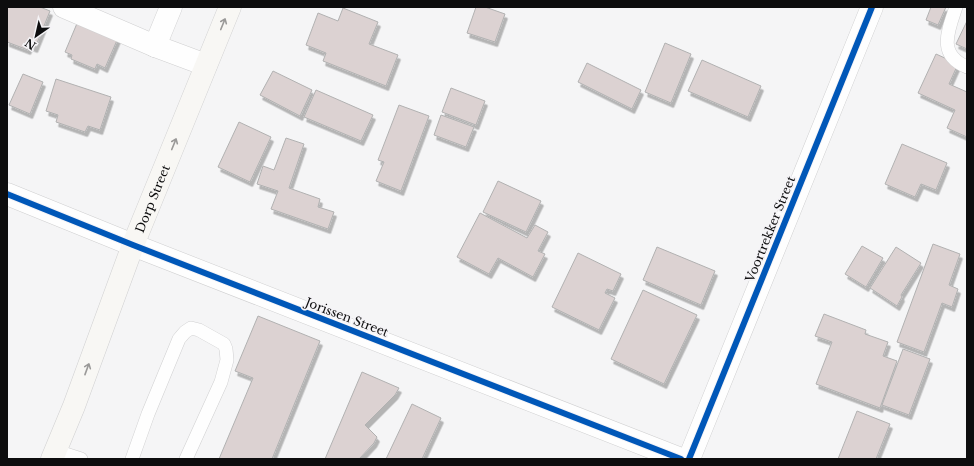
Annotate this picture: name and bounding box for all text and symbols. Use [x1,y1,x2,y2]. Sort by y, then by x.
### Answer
north arrow [16,16,56,56]
one-way arrow [220,18,227,30]
text: N [22,35,39,53]
one-way arrow [171,139,179,151]
street label: Dorp Street [131,162,173,235]
street label: Voortrekker Street [742,173,798,285]
street label: Jorissen Street [302,294,391,340]
one-way arrow [84,364,92,376]

